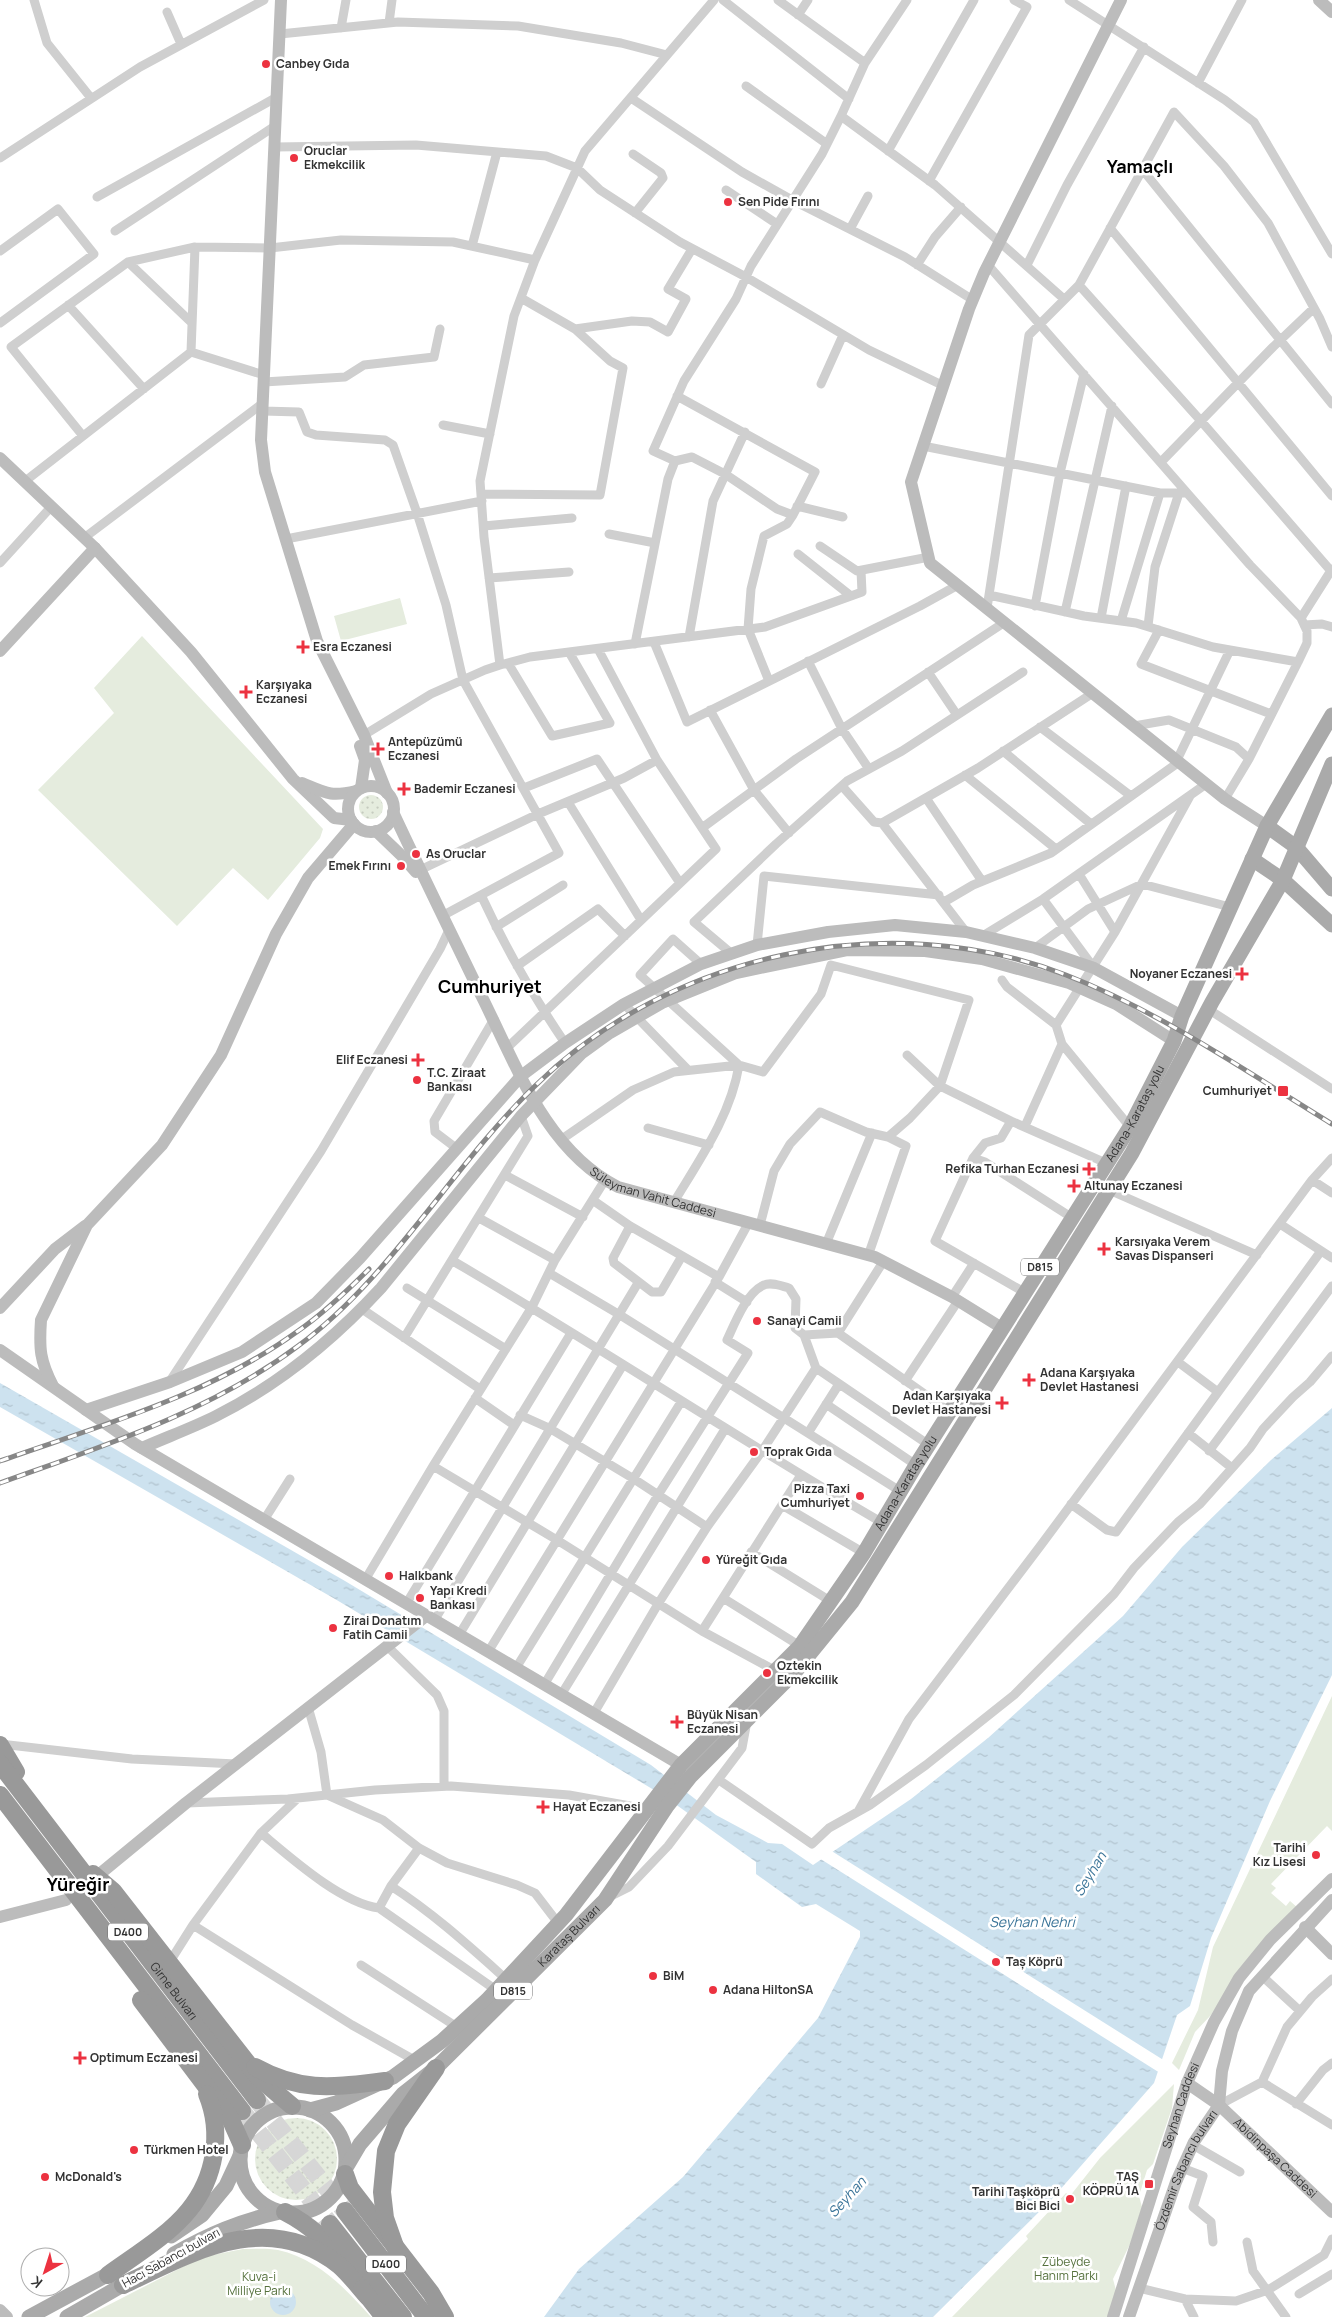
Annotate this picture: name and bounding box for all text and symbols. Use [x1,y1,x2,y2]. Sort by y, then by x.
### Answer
place label: Canbey Gıda [276,55,349,72]
marker: Canbey Gıda [260,58,272,70]
place label: Oruclar Ekmekcilik [304,142,366,173]
marker: Oruclar Ekmekcilik [288,152,300,164]
district label: Yamaçlı [1107,154,1173,178]
place label: Sen Pide Fırını [738,193,820,210]
marker: Sen Pide Fırını [722,196,734,208]
place label: Esra Eczanesi [313,638,392,655]
marker: Esra Eczanesi [297,641,309,653]
place label: Karşıyaka Eczanesi [256,676,312,707]
marker: Karşıyaka Eczanesi [240,686,252,698]
place label: Antepüzümü Eczanesi [388,733,463,764]
marker: Antepüzümü Eczanesi [372,743,384,755]
place label: Bademir Eczanesi [414,780,516,797]
marker: Bademir Eczanesi [398,783,410,795]
place label: As Oruclar [426,845,486,862]
marker: As Oruclar [410,848,422,860]
place label: Emek Fırını [329,857,391,874]
marker: Emek Fırını [395,860,407,872]
place label: Noyaner Eczanesi [1130,965,1232,982]
marker: Noyaner Eczanesi [1236,968,1248,980]
district label: Cumhuriyet [438,974,542,998]
place label: Elif Eczanesi [336,1051,408,1068]
marker: Elif Eczanesi [412,1054,424,1066]
street label: Adana-Karataş yolu [1101,1062,1168,1165]
place label: T.C. Ziraat Bankası [427,1064,486,1095]
marker: T.C. Ziraat Bankası [411,1074,423,1086]
place label: Cumhuriyet [1203,1082,1272,1099]
marker: Cumhuriyet [1276,1084,1290,1098]
place label: Refika Turhan Eczanesi [945,1160,1079,1177]
street label: Süleyman Vahit Caddesi [586,1163,718,1221]
marker: Refika Turhan Eczanesi [1083,1163,1095,1175]
place label: Altunay Eczanesi [1084,1177,1183,1194]
marker: Altunay Eczanesi [1068,1180,1080,1192]
place label: Karsıyaka Verem Savas Dispanseri [1115,1233,1214,1264]
marker: Karsıyaka Verem Savas Dispanseri [1097,1242,1111,1256]
road number: D815 [1021,1258,1059,1276]
place label: Sanayi Camii [767,1312,842,1329]
marker: Sanayi Camii [751,1315,763,1327]
place label: Adana Karşıyaka Devlet Hastanesi [1040,1364,1139,1395]
marker: Adana Karşıyaka Devlet Hastanesi [1022,1373,1036,1387]
place label: Adan Karşıyaka Devlet Hastanesi [892,1387,991,1418]
marker: Adan Karşıyaka Devlet Hastanesi [995,1396,1009,1410]
street label: Adana-Karataş yolu [870,1432,941,1533]
place label: Toprak Gıda [764,1443,832,1460]
marker: Toprak Gıda [748,1446,760,1458]
place label: Pizza Taxi Cumhuriyet [781,1480,850,1511]
marker: Pizza Taxi Cumhuriyet [854,1490,866,1502]
place label: Yüreğit Gıda [716,1551,787,1568]
marker: Yüreğit Gıda [700,1554,712,1566]
place label: Halkbank [399,1567,453,1584]
marker: Halkbank [383,1570,395,1582]
place label: Yapı Kredi Bankası [430,1582,487,1613]
marker: Yapı Kredi Bankası [414,1592,426,1604]
place label: Zirai Donatım Fatih Camii [343,1612,421,1643]
marker: Zirai Donatım Fatih Camii [327,1622,339,1634]
place label: Oztekin Ekmekcilik [777,1657,839,1688]
marker: Oztekin Ekmekcilik [761,1667,773,1679]
place label: Büyük Nisan Eczanesi [687,1706,758,1737]
marker: Büyük Nisan Eczanesi [671,1716,683,1728]
place label: Hayat Eczanesi [553,1798,641,1815]
marker: Hayat Eczanesi [537,1801,549,1813]
place label: Tarihi Kız Lisesi [1253,1839,1306,1870]
water label: Seyhan [1069,1847,1111,1899]
marker: Tarihi Kız Lisesi [1310,1849,1322,1861]
district label: Yüreğir [47,1872,109,1896]
street label: Karataş Bulvarı [534,1901,604,1970]
water label: Seyhan Nehri [989,1912,1077,1931]
road number: D400 [108,1924,148,1940]
place label: Taș Köprü [1006,1953,1063,1970]
marker: Taș Köprü [990,1956,1002,1968]
street label: Girne Bulvarı [146,1958,202,2023]
place label: BiM [663,1967,684,1984]
marker: BiM [647,1970,659,1982]
place label: Adana HiltonSA [723,1981,813,1998]
road number: D815 [494,1982,532,2000]
marker: Adana HiltonSA [707,1984,719,1996]
place label: Optimum Eczanesi [90,2049,198,2066]
marker: Optimum Eczanesi [74,2052,86,2064]
street label: Seyhan Caddesi [1158,2060,1203,2150]
street label: Özdemir Sabancı bulvarı [1151,2106,1221,2233]
street label: Abidinpaşa Caddesi [1230,2114,1321,2201]
place label: Türkmen Hotel [144,2141,229,2158]
marker: Türkmen Hotel [128,2144,140,2156]
place label: McDonald's [55,2168,122,2185]
place label: TAŞ KÖPRÜ 1A [1083,2168,1139,2199]
marker: McDonald's [39,2171,51,2183]
water label: Seyhan [823,2172,870,2221]
marker: TAŞ KÖPRÜ 1A [1143,2178,1155,2190]
place label: Tarihi Taşköprü Bici Bici [972,2183,1060,2214]
marker: Tarihi Taşköprü Bici Bici [1064,2193,1076,2205]
street label: Hacı Sabancı bulvarı [119,2224,223,2292]
north arrow [20,2247,70,2297]
park label: Zübeyde Hanım Parkı [1034,2253,1098,2284]
road number: D400 [366,2256,406,2272]
park label: Kuva-i Milliye Parkı [227,2268,291,2299]
text: K [26,2272,46,2293]

